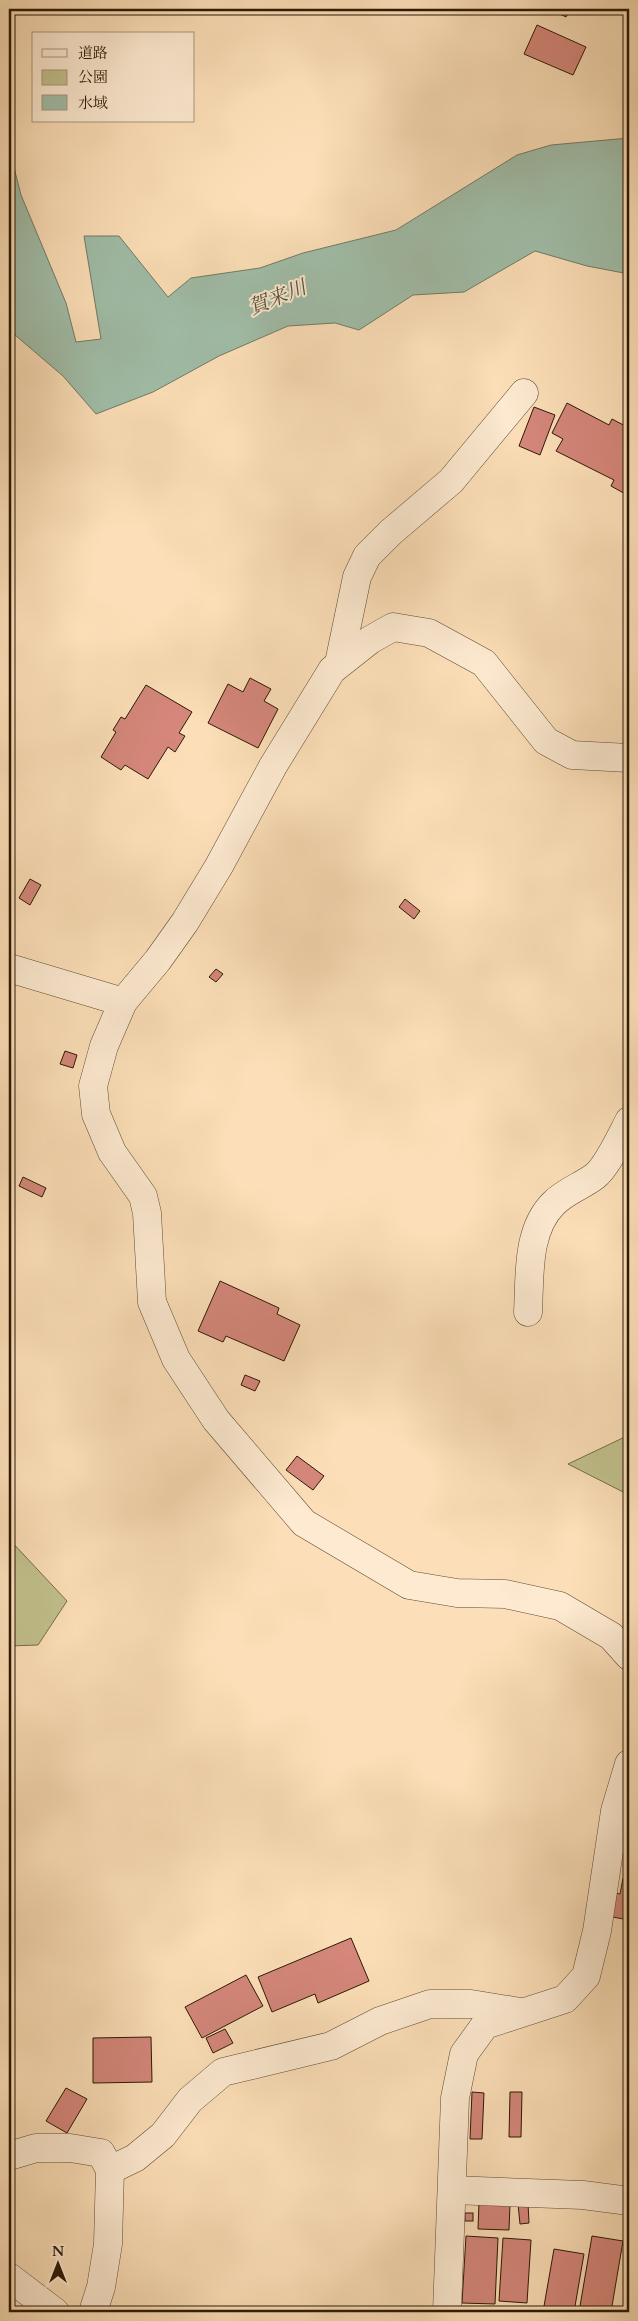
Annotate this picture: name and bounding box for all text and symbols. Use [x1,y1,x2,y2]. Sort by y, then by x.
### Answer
legend [32,32,195,122]
text: 道路 [78,43,108,63]
text: 公園 [78,67,108,87]
text: 水域 [78,93,108,113]
water label: 賀来川 [244,273,312,321]
north arrow [32,2238,82,2288]
text: N [52,2242,64,2261]

